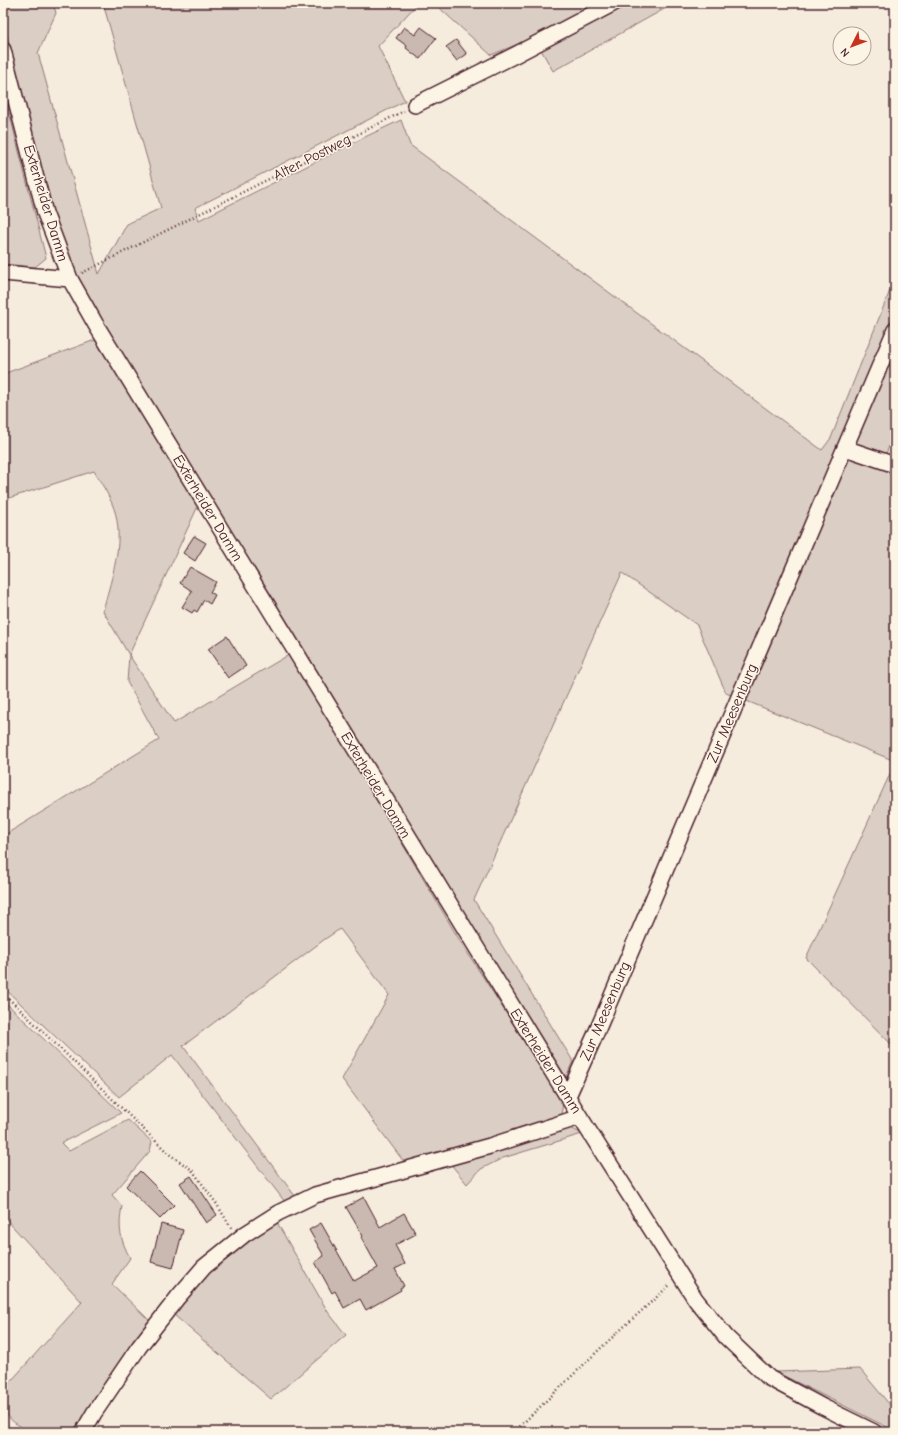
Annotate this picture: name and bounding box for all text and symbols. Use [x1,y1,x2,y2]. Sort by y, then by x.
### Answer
north arrow [832,26,872,66]
text: N [838,45,852,59]
street label: Alter Postweg [270,130,354,184]
street label: Exterheider Damm [20,143,72,263]
street label: Exterheider Damm [169,452,247,564]
street label: Zur Meesenburg [703,661,761,765]
street label: Exterheider Damm [337,729,415,841]
street label: Zur Meesenburg [576,959,634,1063]
street label: Exterheider Damm [506,1005,586,1117]

